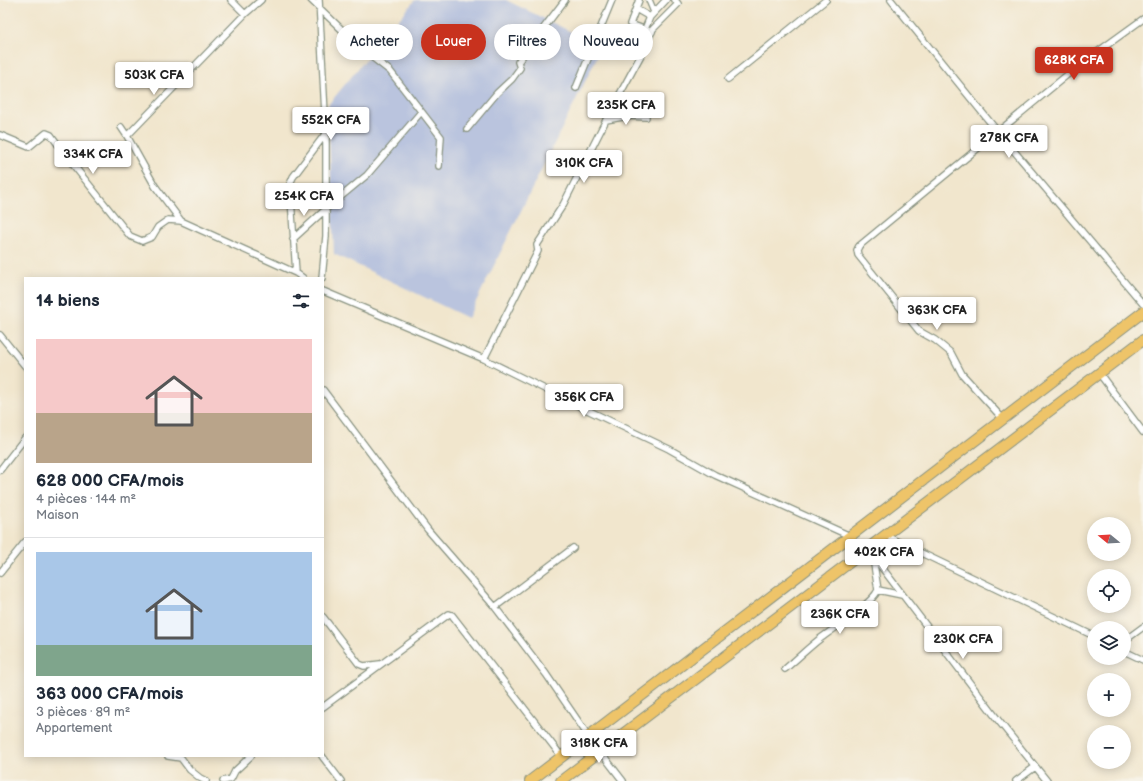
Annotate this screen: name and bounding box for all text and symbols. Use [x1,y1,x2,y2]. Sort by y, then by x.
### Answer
chip: Acheter [336,24,413,60]
chip: Louer [421,24,486,60]
chip: Filtres [494,24,561,60]
chip: Nouveau [569,24,653,60]
pin: 628K CFA [1033,47,1115,81]
text: 628K CFA [1044,52,1104,68]
pin: 503K CFA [113,62,195,96]
text: 503K CFA [124,67,184,83]
pin: 235K CFA [585,92,667,126]
text: 235K CFA [596,97,656,113]
pin: 552K CFA [290,107,372,141]
text: 552K CFA [301,112,361,128]
pin: 278K CFA [968,125,1050,159]
text: 278K CFA [980,130,1038,146]
pin: 334K CFA [52,141,134,175]
text: 334K CFA [63,146,123,162]
pin: 310K CFA [543,150,625,184]
text: 310K CFA [555,155,613,171]
pin: 254K CFA [263,183,345,217]
text: 254K CFA [274,188,334,204]
icon: filters [290,290,312,312]
text: 14 biens [36,291,100,311]
pin: 363K CFA [896,297,978,331]
text: 363K CFA [907,302,967,318]
icon: home [138,365,210,437]
pin: 356K CFA [543,384,625,418]
text: 356K CFA [554,389,614,405]
text: 628 000 CFA/mois [36,471,184,491]
text: 4 pièces · 144 m² [36,491,136,507]
text: Maison [36,507,79,523]
north arrow [1087,517,1131,561]
map controls [1087,517,1131,769]
pin: 402K CFA [843,539,925,573]
text: 402K CFA [854,544,914,560]
button: locate [1087,569,1131,613]
icon: home [138,578,210,650]
pin: 236K CFA [799,601,881,635]
text: 236K CFA [810,606,870,622]
button: layers [1087,621,1131,665]
pin: 230K CFA [922,626,1004,660]
text: 230K CFA [933,631,993,647]
button: + [1087,673,1131,717]
text: 363 000 CFA/mois [36,684,183,704]
text: 3 pièces · 89 m² [36,704,130,720]
text: Appartement [36,720,112,736]
button: − [1087,725,1131,769]
pin: 318K CFA [558,730,640,764]
text: 318K CFA [570,735,628,751]

